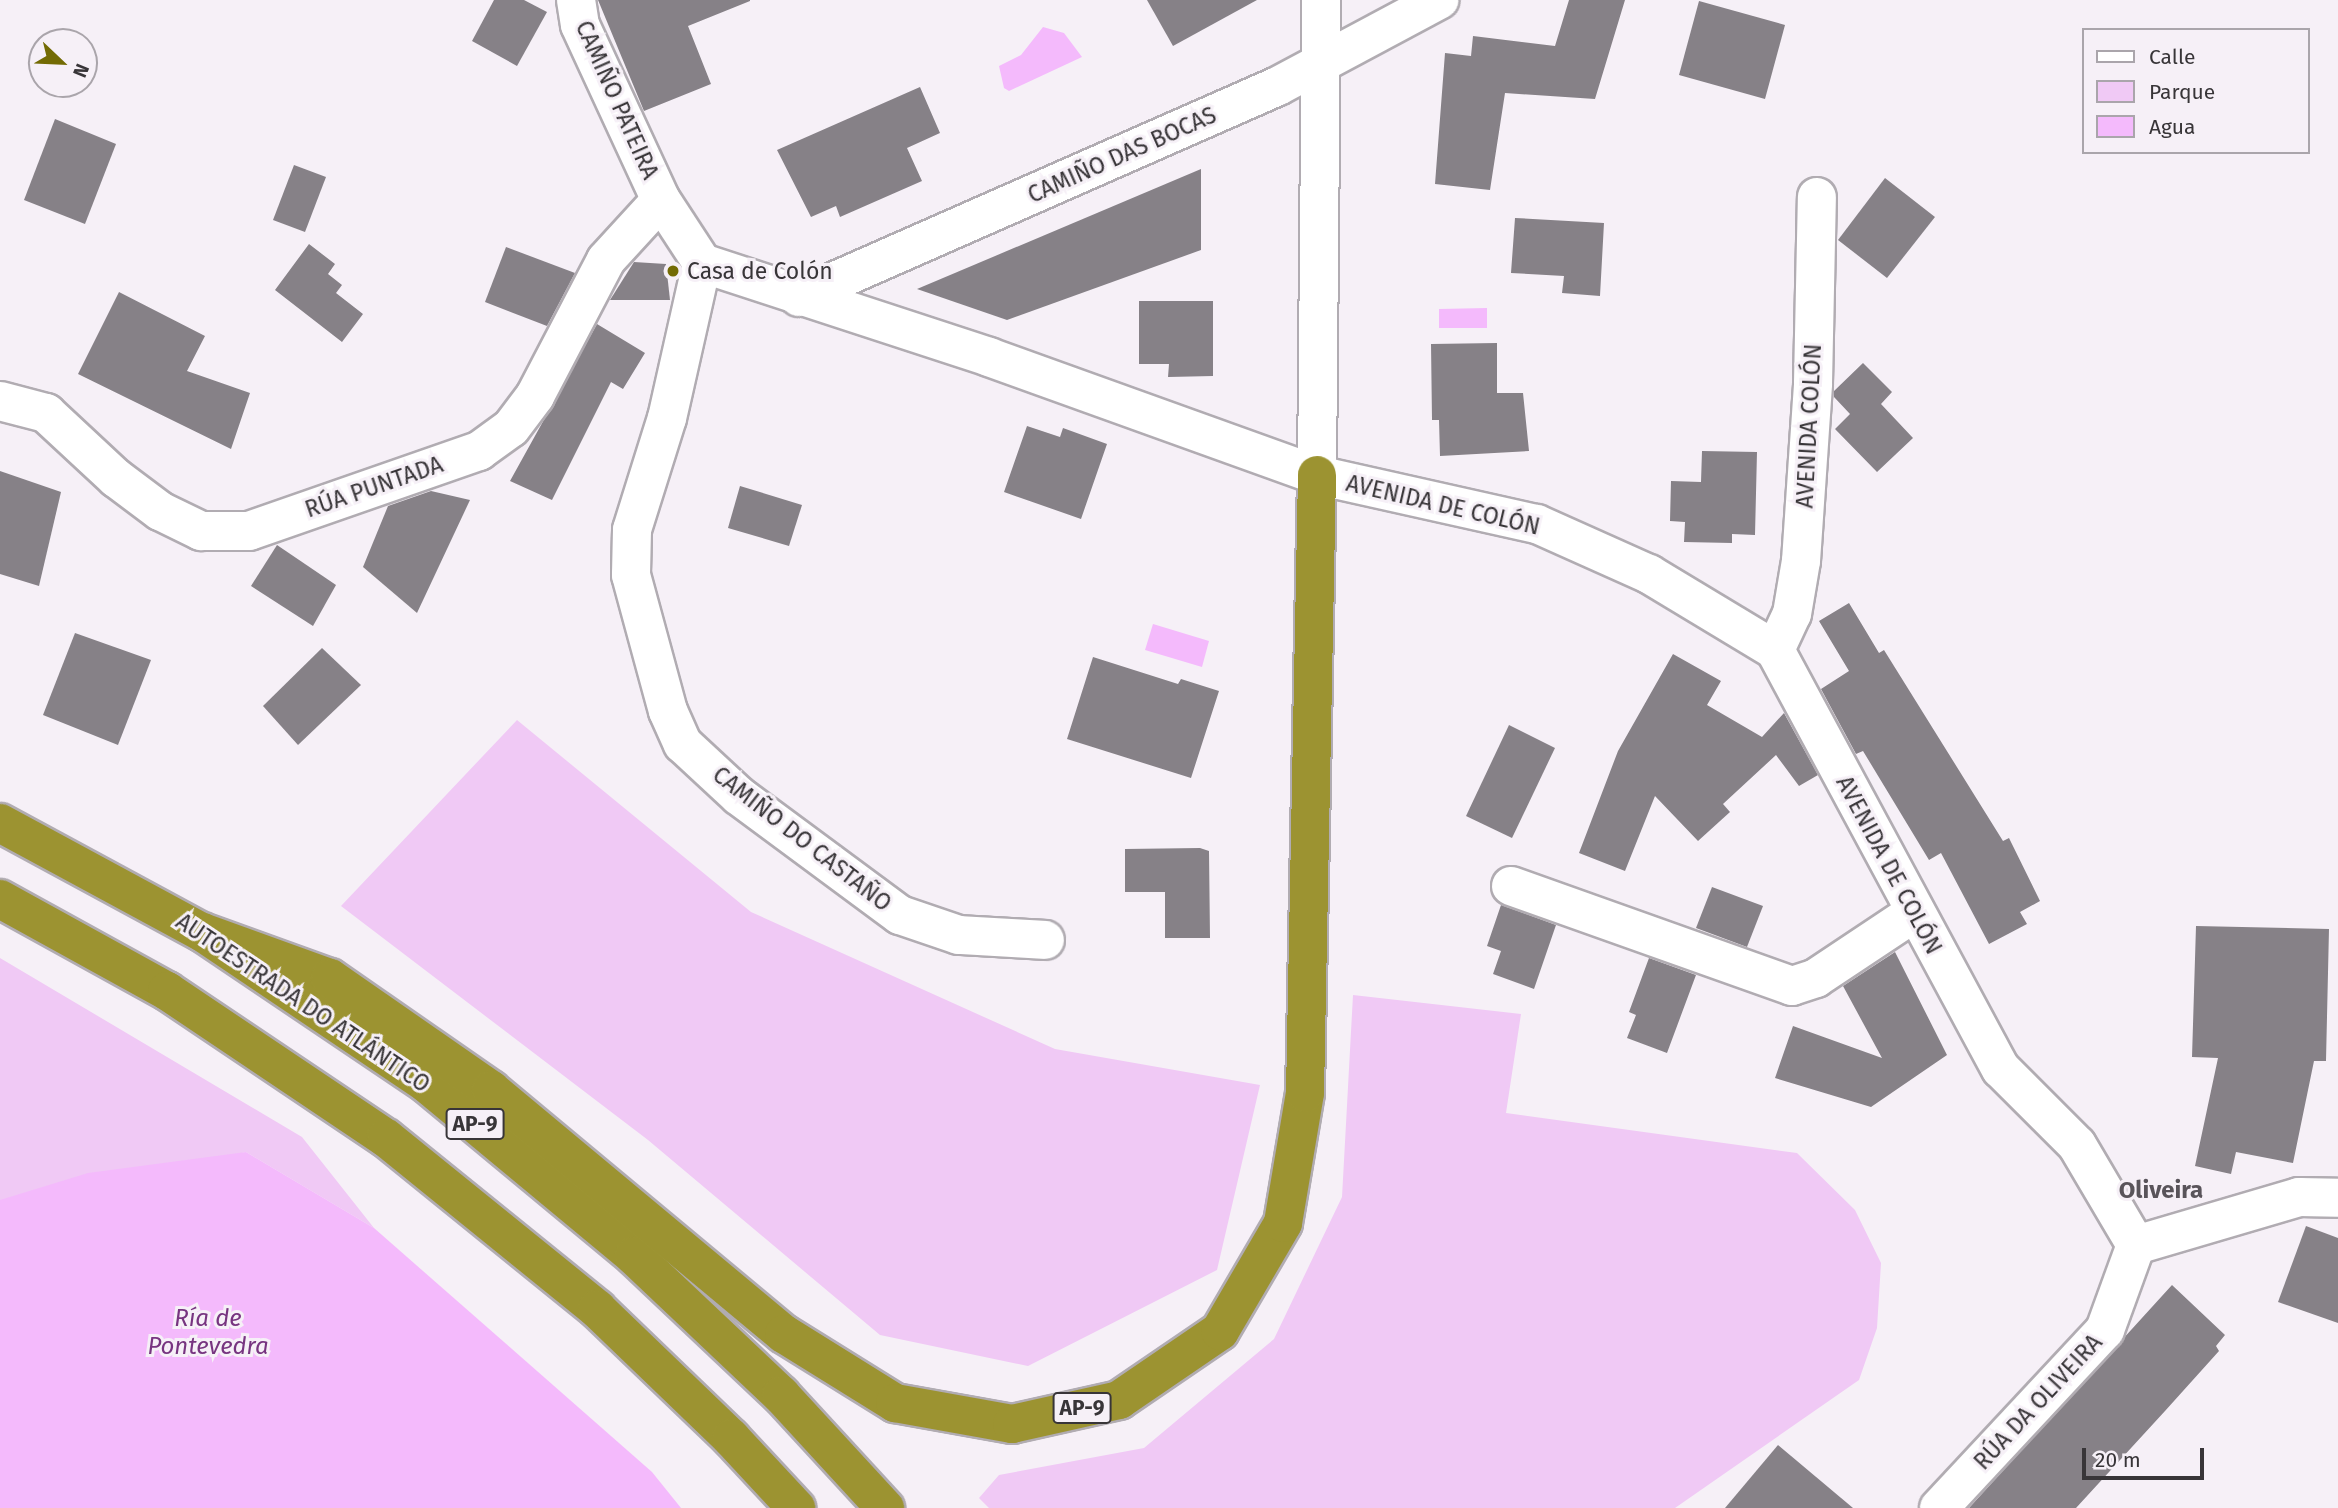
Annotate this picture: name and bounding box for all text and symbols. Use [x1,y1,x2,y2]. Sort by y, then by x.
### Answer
street label: CAMIÑO PATEIRA [570,16,664,184]
north arrow [28,28,98,98]
legend [2082,28,2310,154]
text: Calle [2149,44,2195,70]
text: N [68,60,94,81]
text: Parque [2149,79,2215,105]
street label: CAMIÑO DAS BOCAS [1024,101,1220,209]
text: Agua [2149,114,2195,140]
place label: Casa de Colón [687,257,833,285]
marker: Casa de Colón [665,263,681,279]
street label: AVENIDA COLÓN [1791,343,1827,509]
street label: RÚA PUNTADA [301,451,447,523]
street label: AVENIDA DE COLÓN [1343,469,1543,541]
street label: CAMIÑO DO CASTAÑO [707,761,897,917]
street label: AVENIDA DE COLÓN [1830,771,1948,959]
street label: AUTOESTRADA DO ATLÁNTICO [171,908,435,1098]
road number: AP-9 [445,1106,505,1142]
district label: Oliveira [2119,1177,2203,1205]
water label: Ría de Pontevedra [147,1305,269,1361]
street label: RÚA DA OLIVEIRA [1968,1329,2108,1475]
road number: AP-9 [1052,1390,1112,1426]
scale bar [2086,1434,2208,1478]
text: 20 m [2095,1447,2141,1473]

